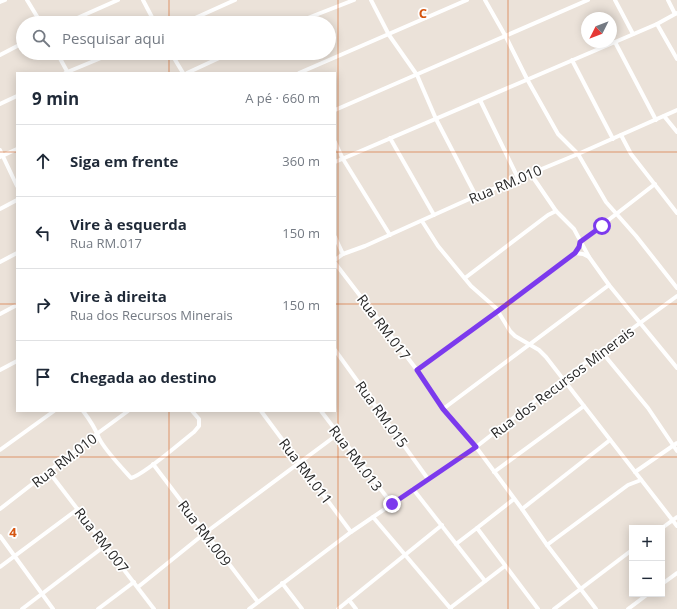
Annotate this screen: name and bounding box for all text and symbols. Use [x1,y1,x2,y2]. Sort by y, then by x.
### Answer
text: C [419,4,427,22]
north arrow [581,12,617,48]
search box [16,16,336,60]
icon: search [30,27,52,49]
text: Pesquisar aqui [62,28,165,48]
text: 9 min [32,87,79,110]
text: A pé · 660 m [245,89,320,107]
icon: ahead [32,150,54,172]
text: Siga em frente [70,151,178,171]
text: 360 m [282,152,320,170]
street label: Rua RM.010 [466,160,544,208]
text: Vire à esquerda [70,214,187,234]
route start [593,217,611,235]
icon: left [32,222,54,244]
text: 150 m [282,224,320,242]
text: Rua RM.017 [70,234,142,252]
text: Vire à direita [70,286,167,306]
street label: Rua RM.017 [353,290,415,364]
icon: right [32,294,54,316]
text: 150 m [282,296,320,314]
text: Rua dos Recursos Minerais [70,306,233,324]
street label: Rua dos Recursos Minerais [486,322,638,442]
icon: arrive [32,366,54,388]
text: Chegada ao destino [70,367,217,387]
street label: Rua RM.015 [352,377,412,451]
street label: Rua RM.013 [325,421,387,495]
street label: Rua RM.010 [28,429,100,491]
street label: Rua RM.011 [275,434,337,508]
route end [383,495,401,513]
street label: Rua RM.009 [174,496,236,570]
street label: Rua RM.007 [71,504,133,576]
text: 4 [9,523,17,541]
map controls [629,525,665,597]
button: + [629,525,665,561]
button: − [629,561,665,597]

